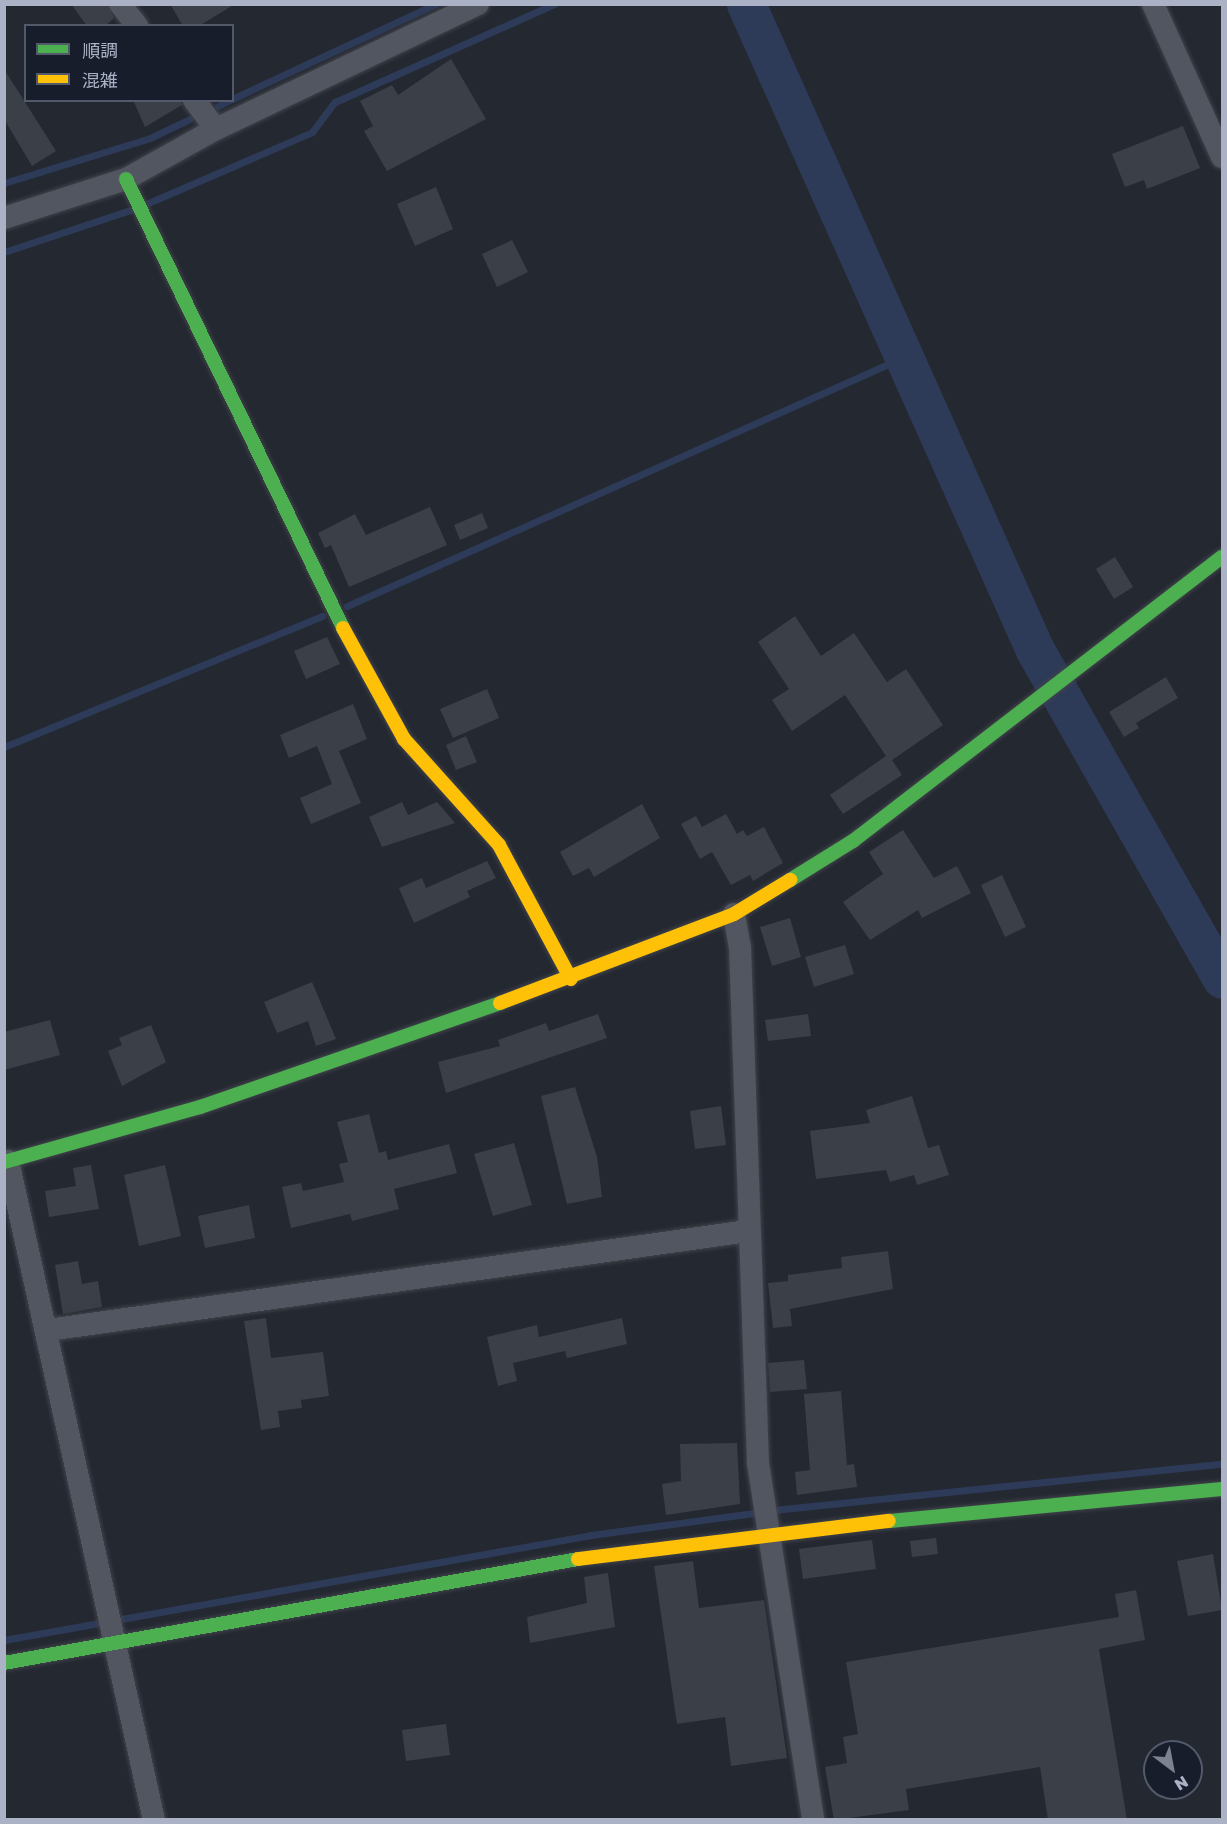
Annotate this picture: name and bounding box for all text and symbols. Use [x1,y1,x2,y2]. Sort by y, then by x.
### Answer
legend [24,24,234,102]
text: 順調 [82,39,118,61]
text: 混雑 [82,69,118,91]
north arrow [1143,1740,1203,1800]
text: N [1171,1772,1192,1795]

